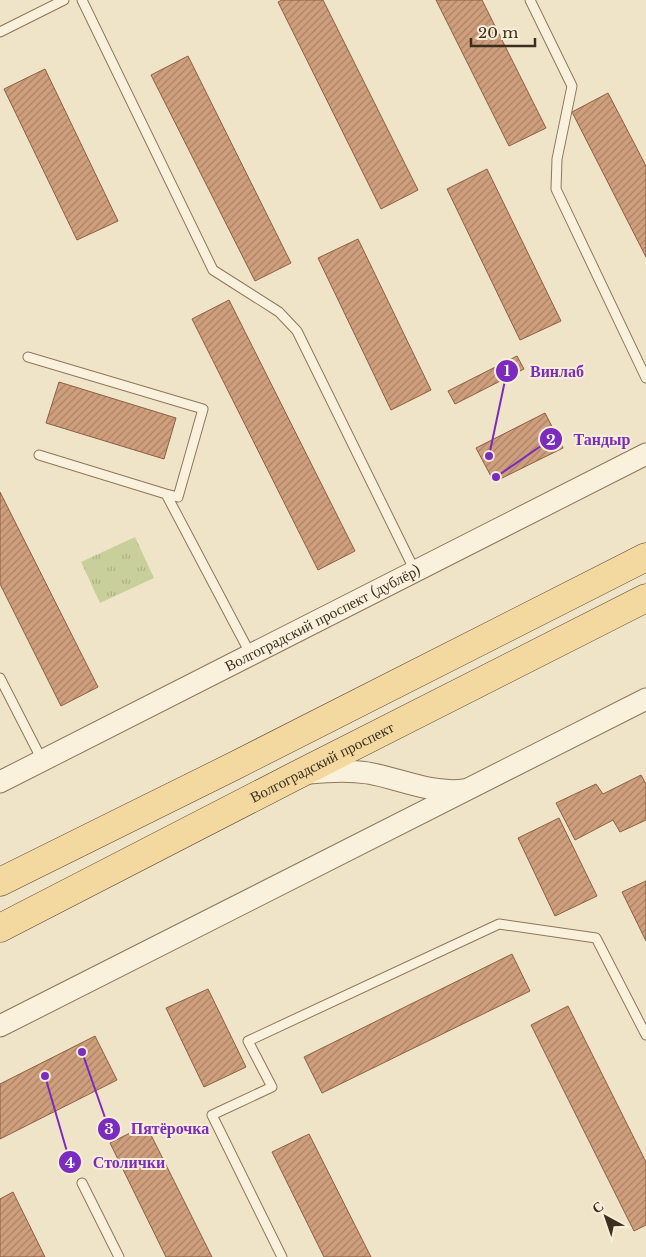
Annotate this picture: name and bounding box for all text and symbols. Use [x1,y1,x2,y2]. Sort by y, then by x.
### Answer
scale bar [471,15,535,47]
text: 20 m [478,23,518,42]
callout: Винлаб [495,356,594,387]
text: 1 [504,361,511,380]
text: Винлаб [530,361,584,381]
callout: Тандыр [539,424,641,455]
text: Тандыр [574,429,631,449]
text: 2 [546,430,556,449]
street label: Волгоградский проспект (дублёр) [221,560,424,675]
street label: Волгоградский проспект [247,717,397,807]
callout: Пятёрочка [96,1113,220,1144]
text: Пятёрочка [131,1118,209,1138]
text: 3 [104,1119,114,1138]
callout: Столички [58,1147,175,1178]
text: Столички [93,1152,165,1172]
text: 4 [65,1153,75,1172]
north arrow [581,1192,631,1242]
text: С [588,1197,607,1217]

